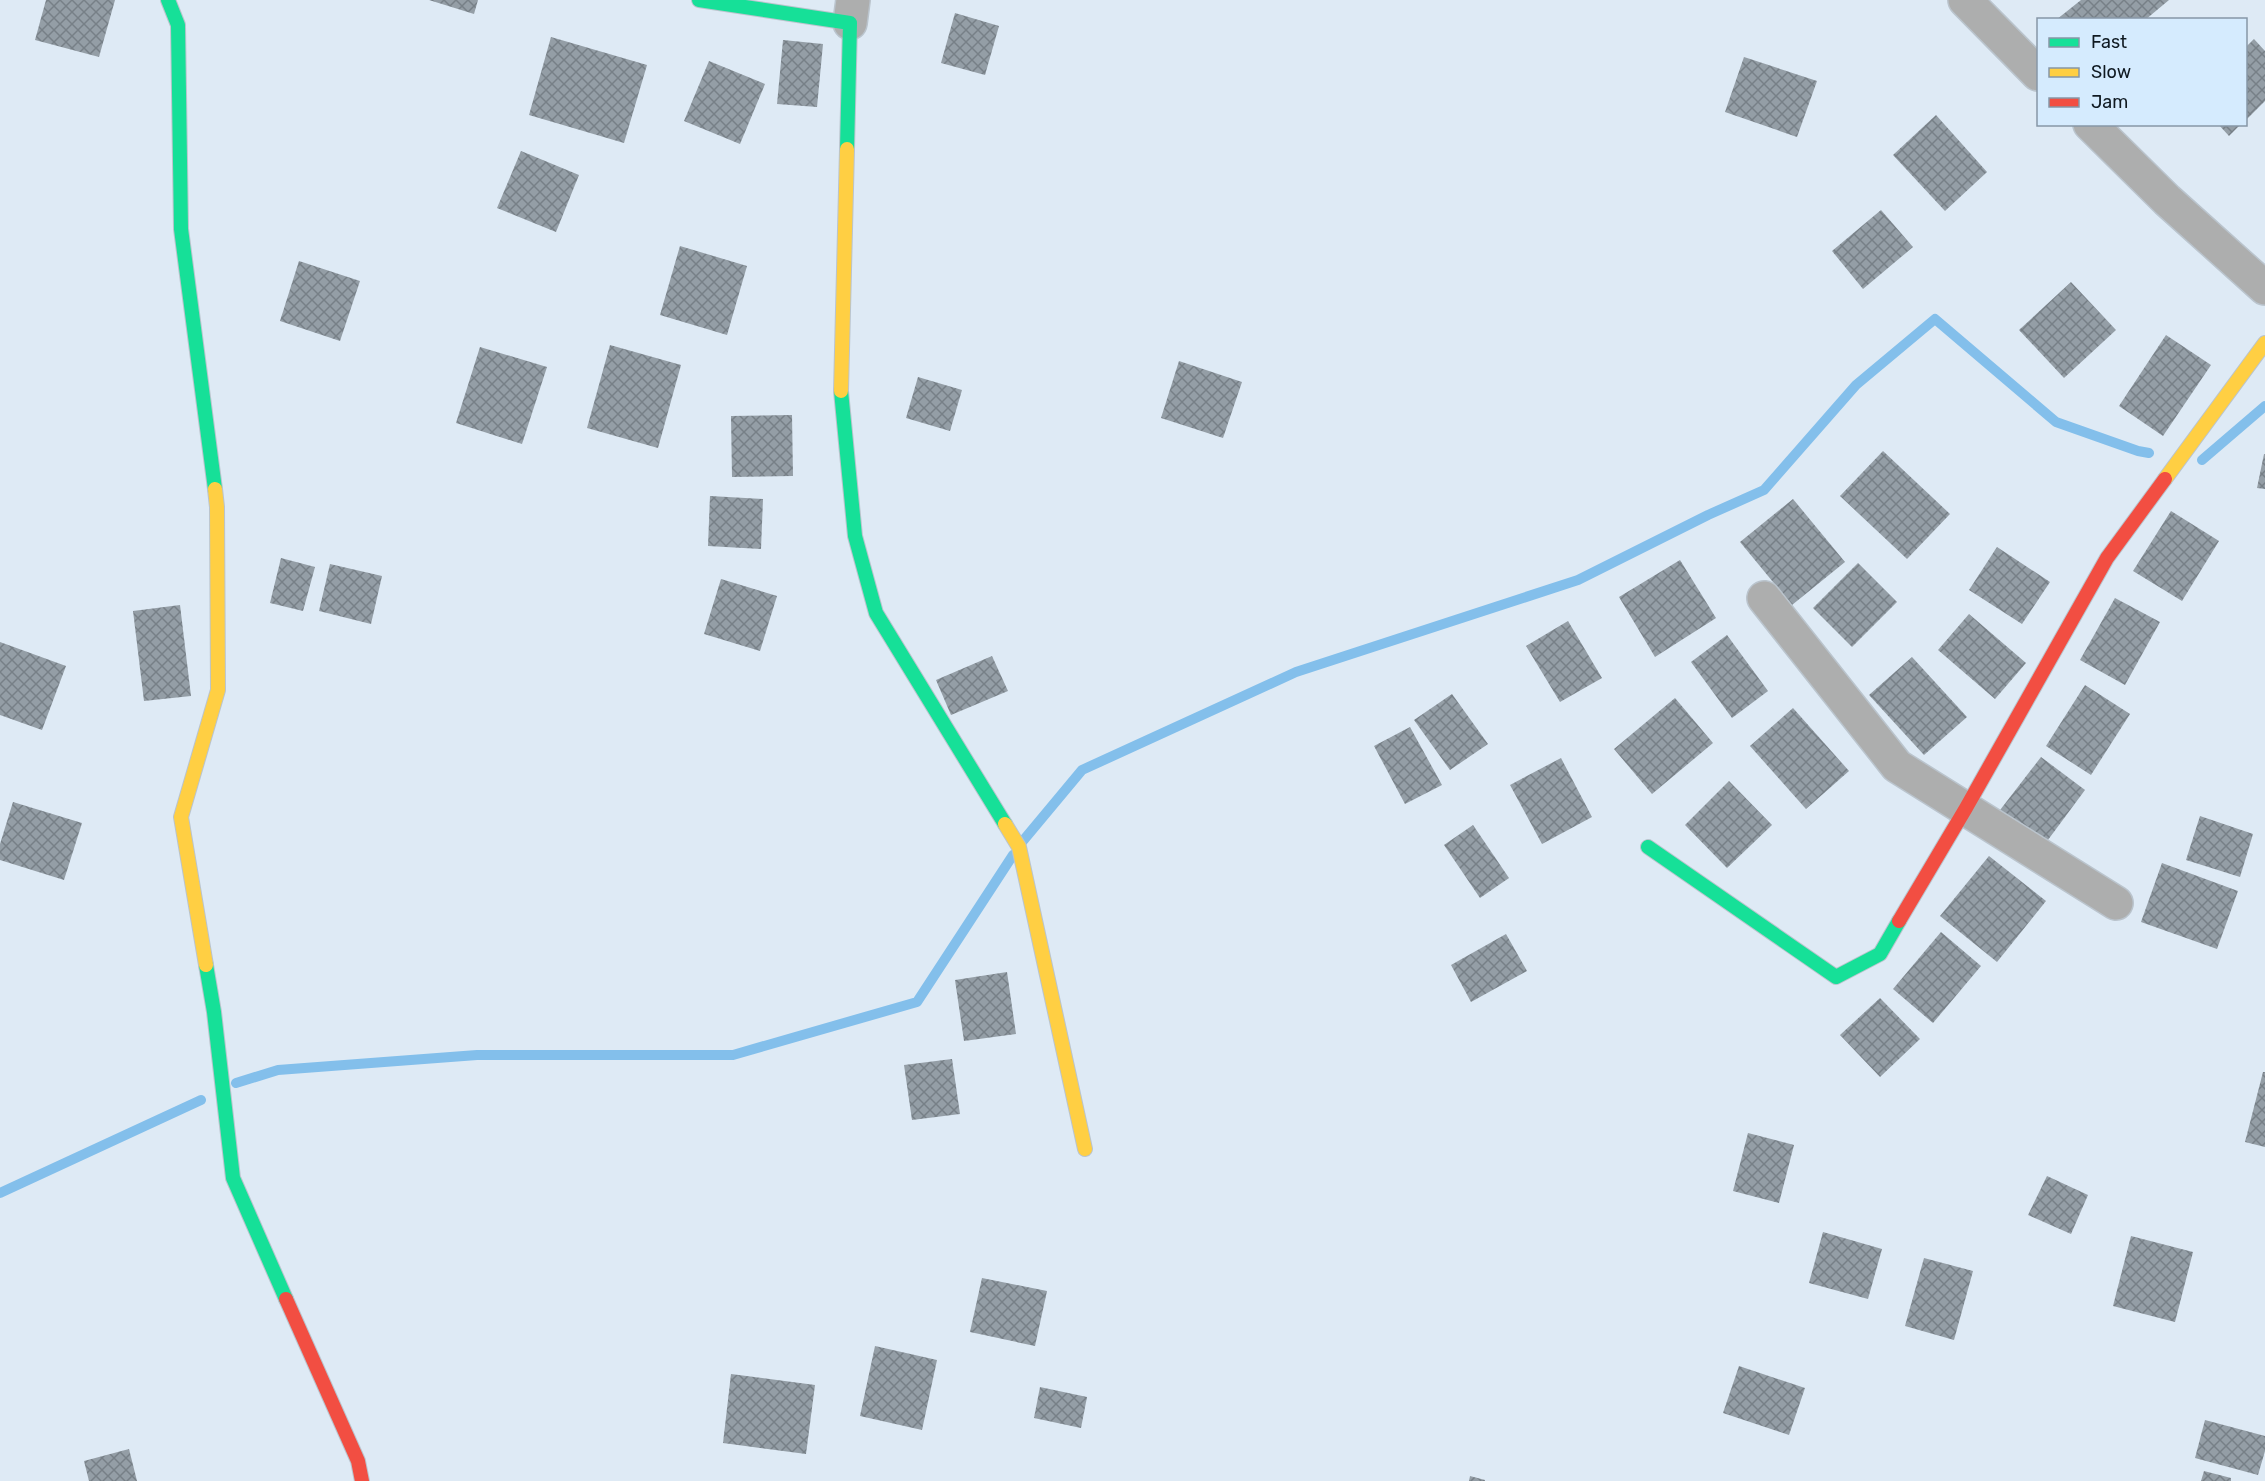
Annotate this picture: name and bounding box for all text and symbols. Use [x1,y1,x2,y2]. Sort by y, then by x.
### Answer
legend [2037,18,2247,126]
text: Fast [2091,31,2127,53]
text: Slow [2091,61,2131,83]
text: Jam [2091,91,2128,113]

